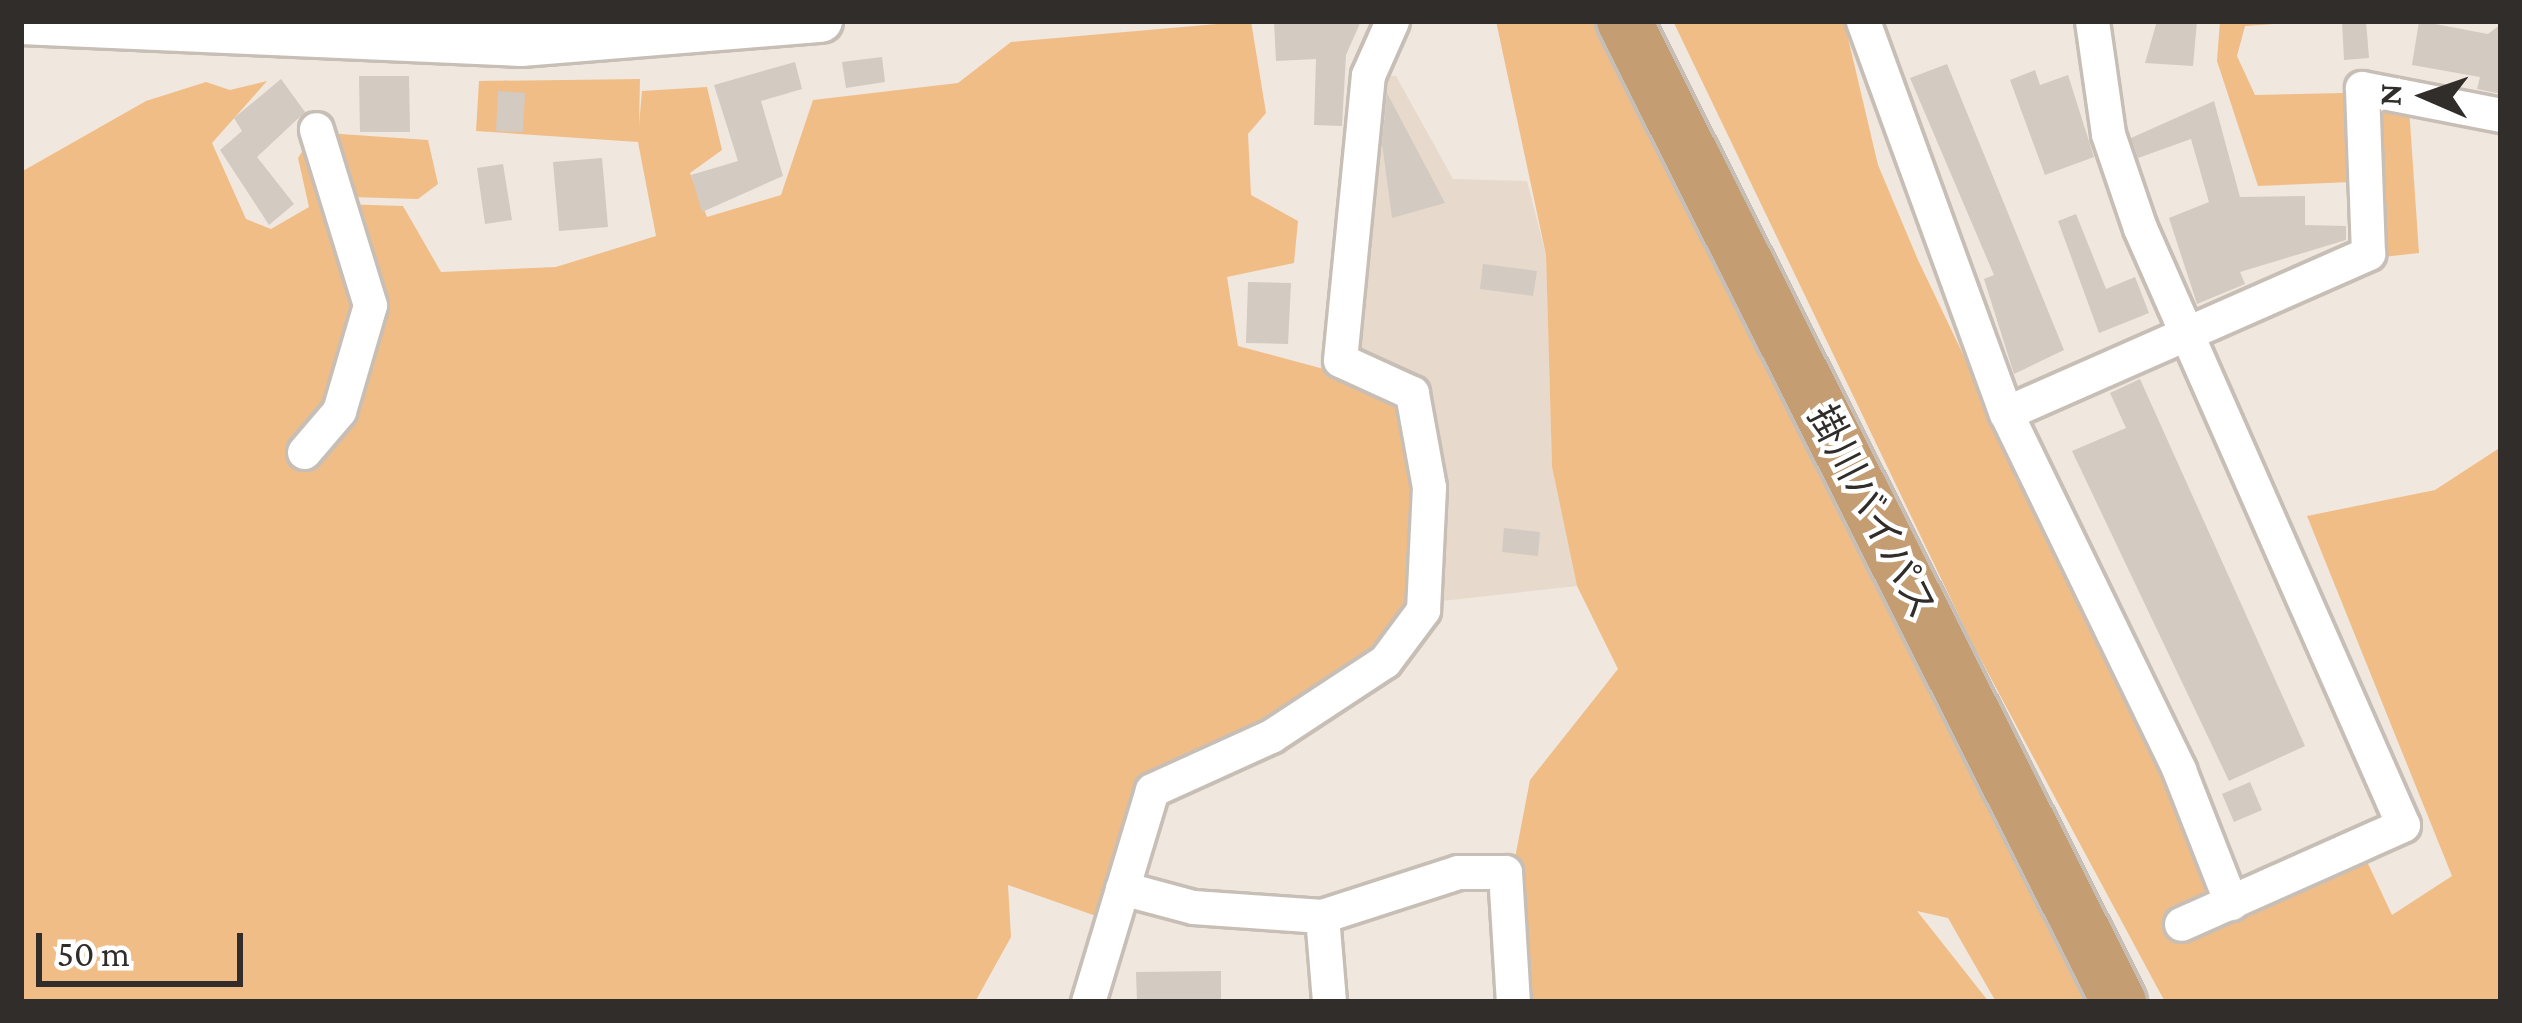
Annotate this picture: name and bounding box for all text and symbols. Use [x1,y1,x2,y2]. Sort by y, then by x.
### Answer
north arrow [2366,36,2486,156]
text: N [2371,83,2408,107]
street label: 掛川バイパス [1798,397,1946,627]
scale bar [42,909,249,983]
text: 50 m [57,934,130,974]

